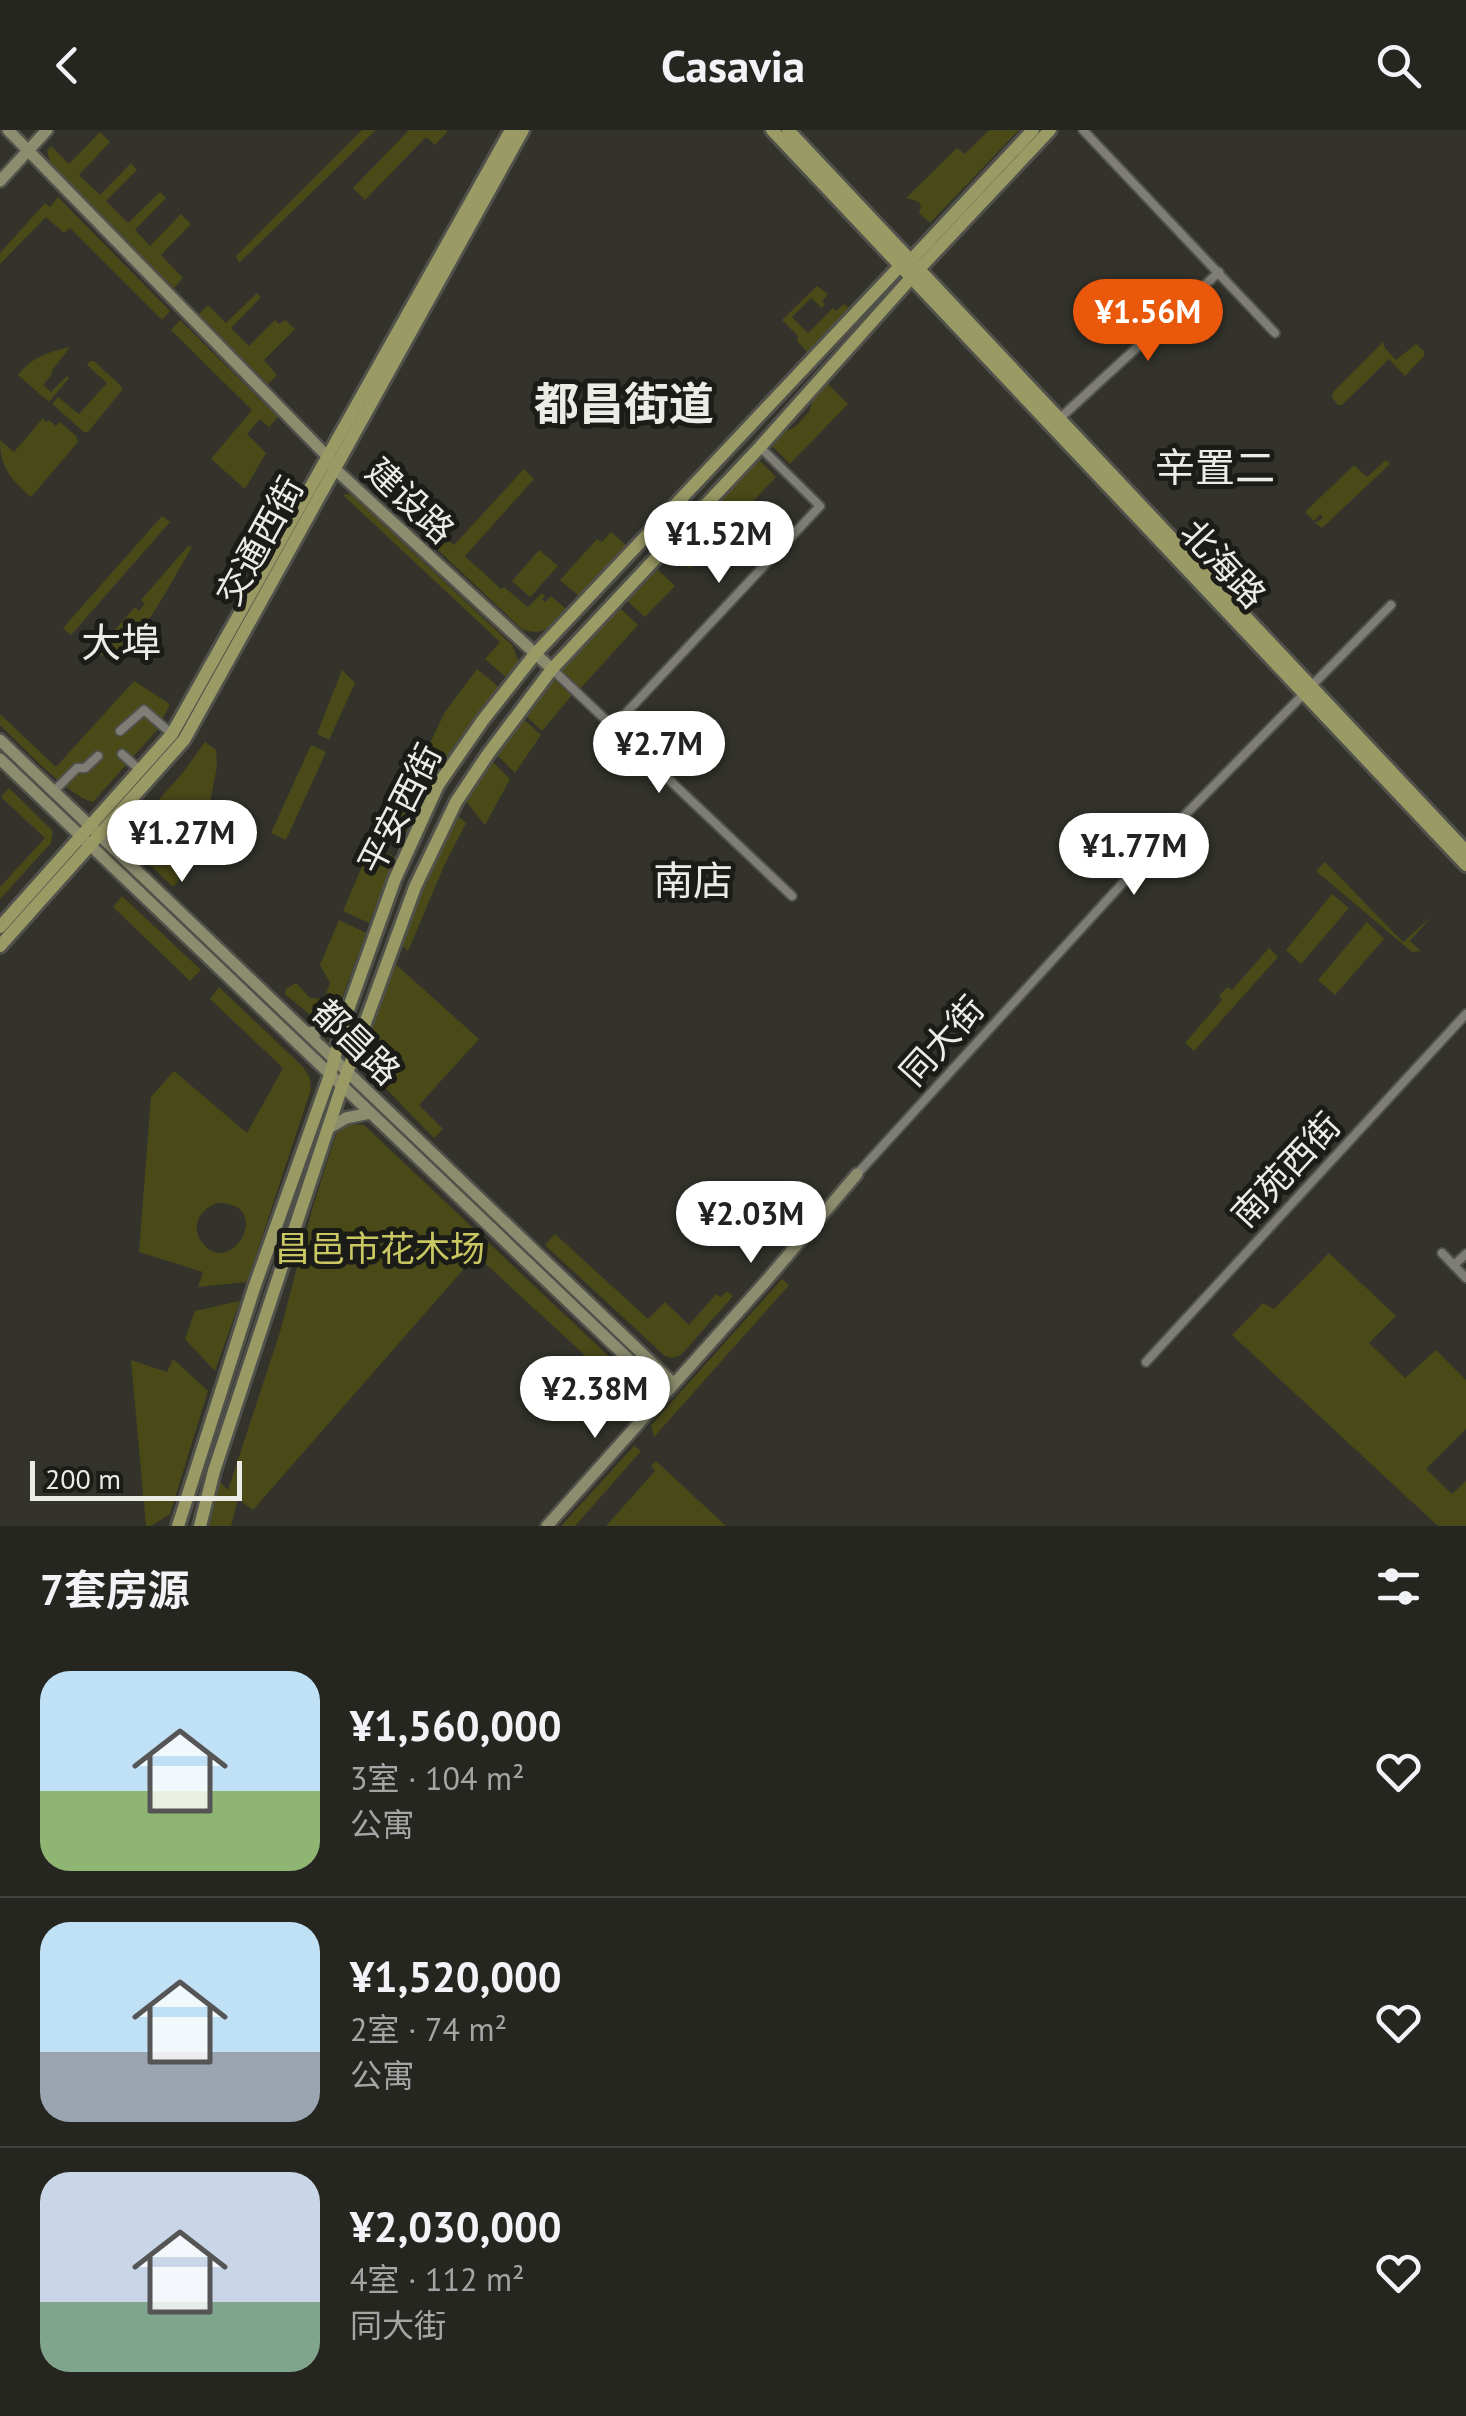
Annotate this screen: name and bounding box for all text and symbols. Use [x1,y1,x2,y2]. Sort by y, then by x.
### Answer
text: Casavia [661,36,805,94]
icon: back [40,38,95,93]
icon: search [1371,38,1426,93]
pin: ¥1.56M [1067,279,1229,364]
text: ¥1.56M [1095,290,1201,332]
district label: 都昌街道 [534,374,714,432]
district label: 辛置二 [1155,441,1275,493]
street label: 建设路 [357,448,465,553]
street label: 交通西街 [205,468,313,613]
pin: ¥1.52M [638,501,800,586]
street label: 北海路 [1171,509,1276,617]
text: ¥1.52M [666,512,772,554]
district label: 大埠 [81,616,161,668]
pin: ¥2.7M [589,711,729,796]
text: ¥2.7M [615,722,703,764]
street label: 平安西街 [347,736,451,881]
pin: ¥1.27M [101,800,263,885]
text: ¥1.27M [129,811,235,853]
pin: ¥1.77M [1053,813,1215,898]
text: ¥1.77M [1081,824,1187,866]
district label: 南店 [653,854,733,906]
street label: 同大街 [889,986,993,1095]
street label: 都昌路 [303,988,410,1094]
street label: 南苑西街 [1221,1102,1350,1236]
pin: ¥2.03M [670,1181,832,1266]
text: ¥2.03M [698,1192,804,1234]
park label: 昌邑市花木场 [275,1225,485,1271]
pin: ¥2.38M [514,1356,676,1441]
text: ¥2.38M [542,1367,648,1409]
scale bar [30,1456,242,1500]
text: 200 m [45,1460,121,1497]
icon: filters [1371,1559,1426,1614]
text: 7套房源 [40,1562,190,1617]
text: ¥1,560,000 [350,1698,562,1753]
icon: home [120,1711,240,1831]
icon: heart [1371,1744,1426,1799]
text: 3室 · 104 m² [350,1757,525,1799]
text: 公寓 [350,1803,414,1845]
text: ¥1,520,000 [350,1949,562,2004]
icon: home [120,1962,240,2082]
icon: heart [1371,1995,1426,2050]
text: 2室 · 74 m² [350,2008,507,2050]
text: 公寓 [350,2054,414,2096]
text: ¥2,030,000 [350,2199,562,2254]
icon: home [120,2212,240,2332]
icon: heart [1371,2245,1426,2300]
text: 4室 · 112 m² [350,2258,525,2300]
text: 同大街 [350,2304,446,2346]

